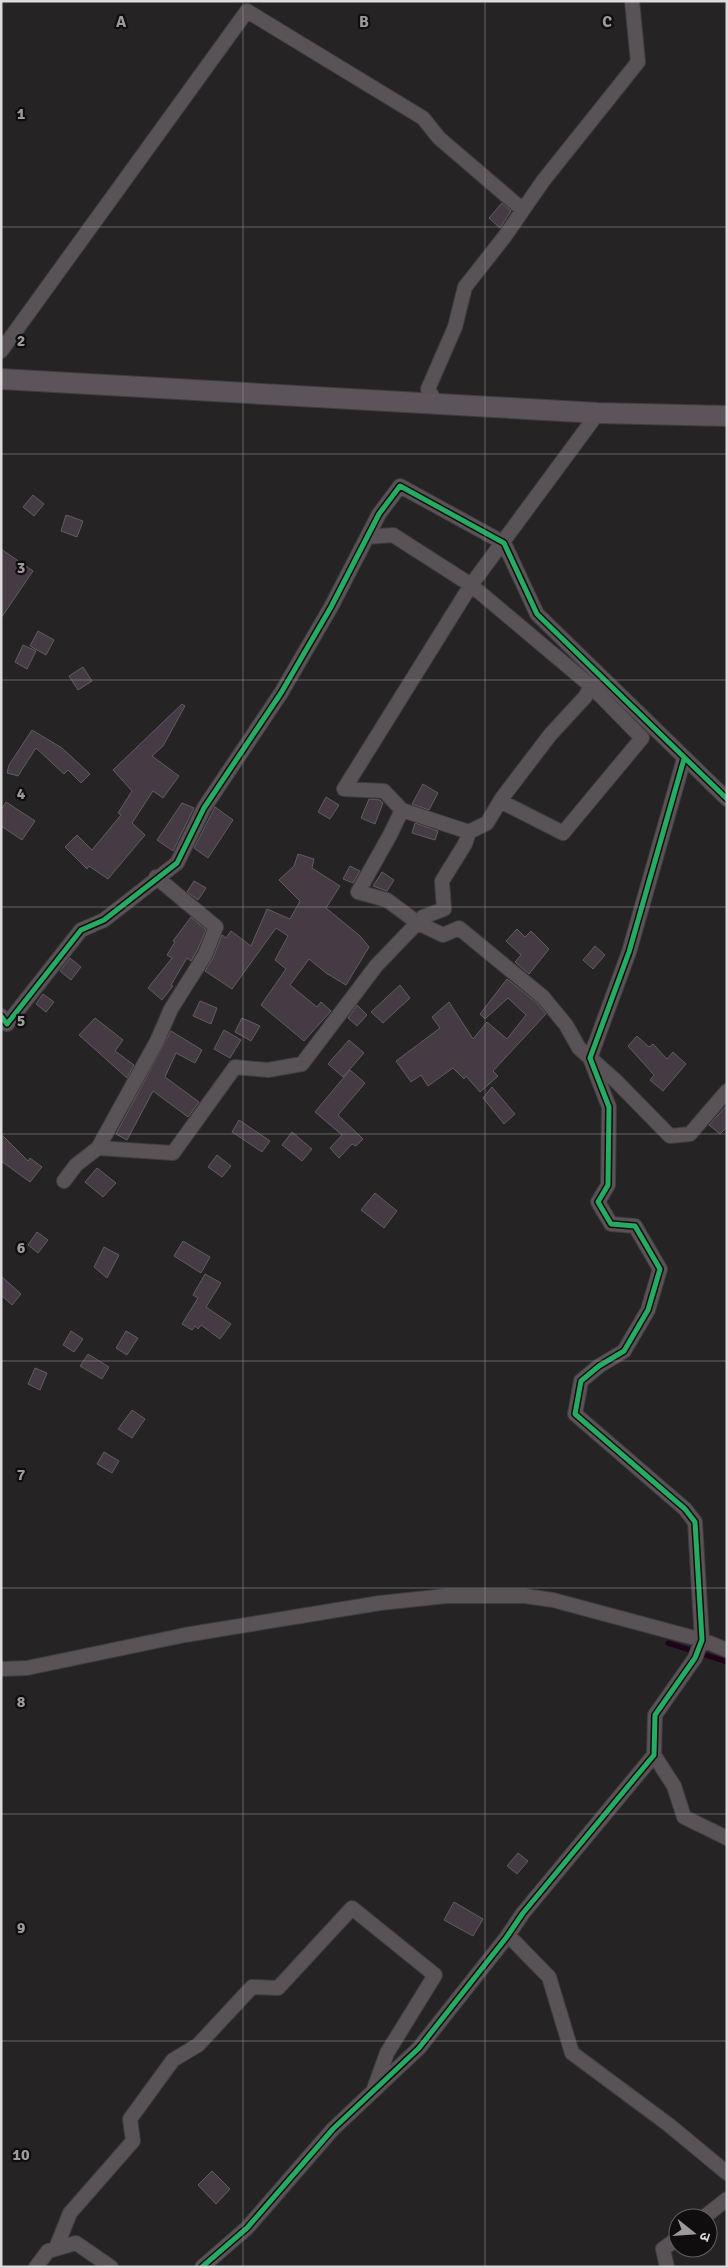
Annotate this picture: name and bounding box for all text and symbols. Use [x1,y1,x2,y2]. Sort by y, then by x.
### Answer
text: A [116,12,127,32]
text: B [359,12,369,32]
text: C [602,12,612,32]
text: 1 [17,104,26,124]
text: 2 [17,331,25,351]
text: 3 [17,558,25,578]
text: 4 [17,784,26,804]
text: 5 [17,1011,25,1031]
text: 6 [17,1238,26,1258]
text: 7 [17,1465,26,1485]
text: 8 [17,1692,26,1712]
text: 9 [17,1918,26,1938]
text: 10 [12,2145,30,2165]
north arrow [668,2208,718,2258]
text: उ [695,2230,714,2244]

